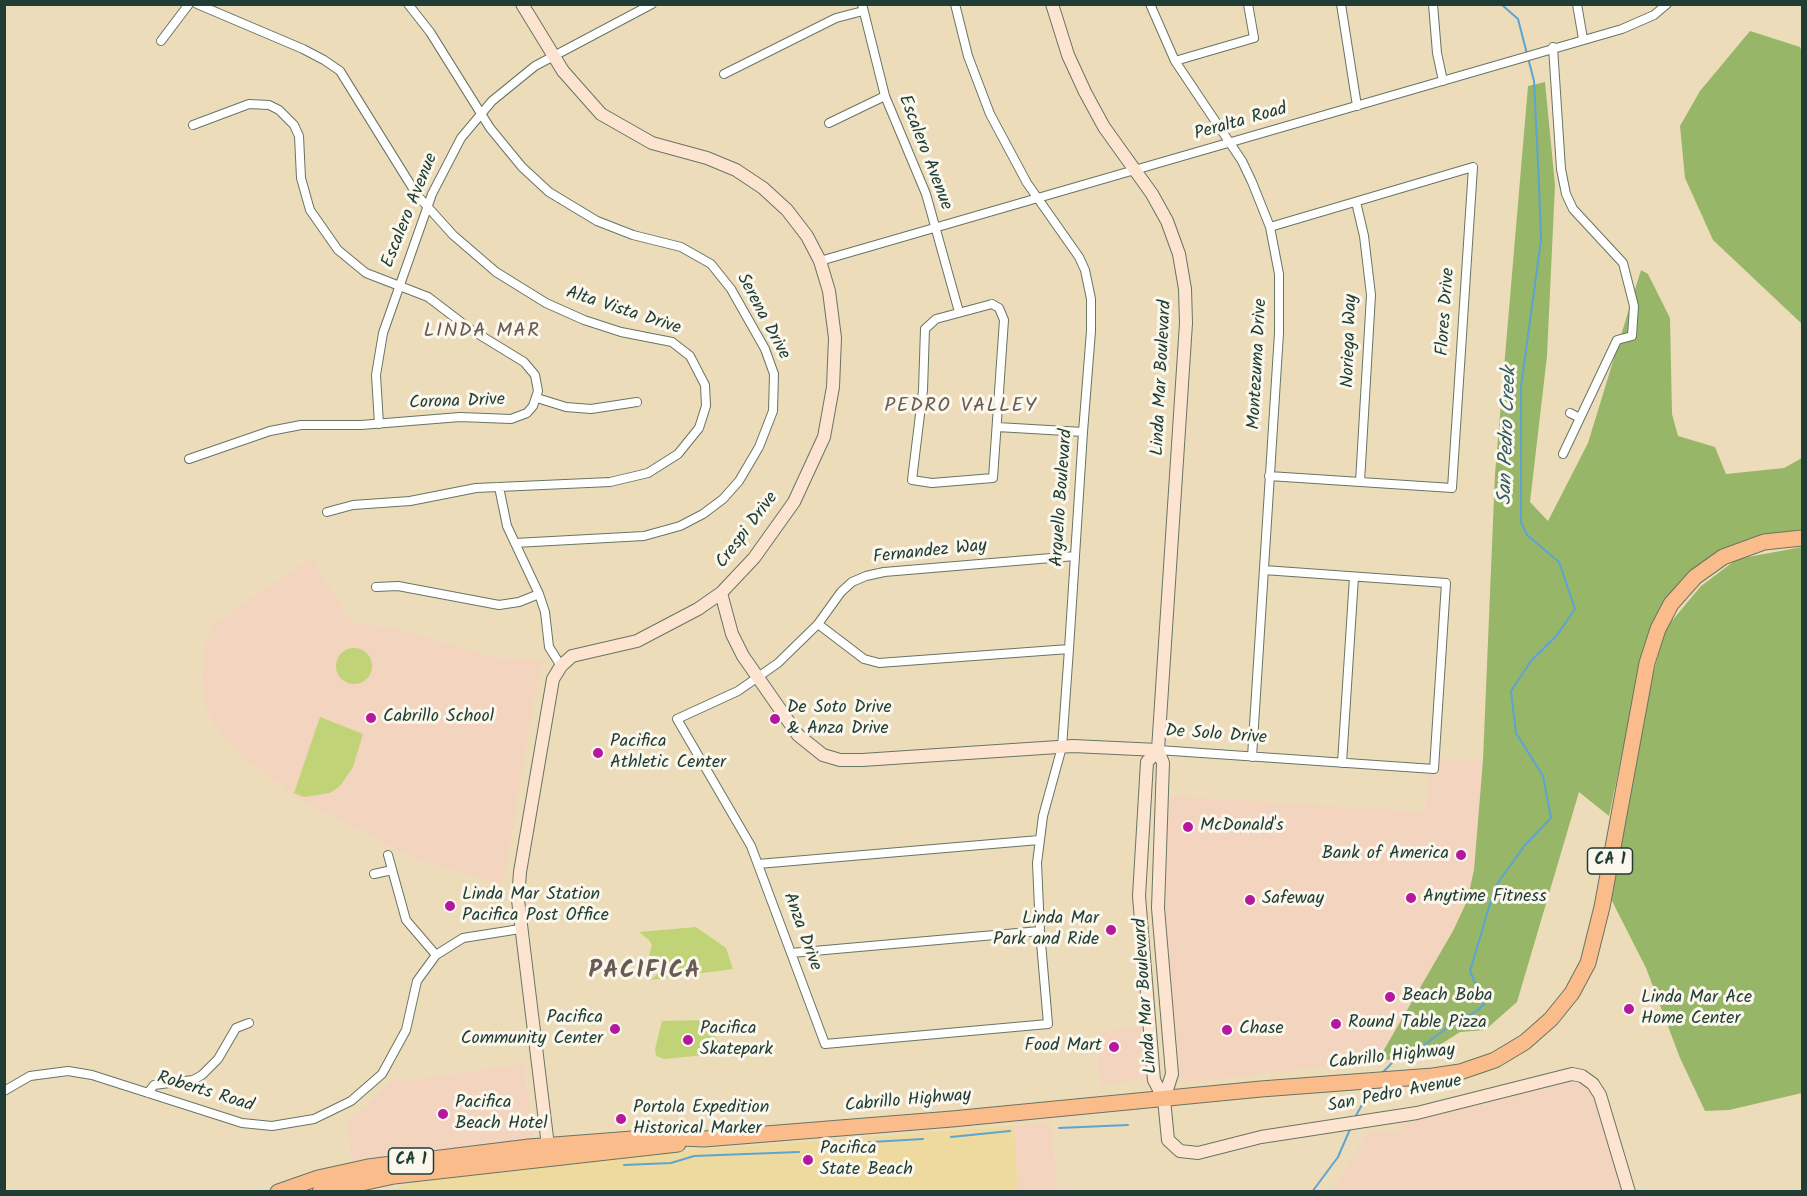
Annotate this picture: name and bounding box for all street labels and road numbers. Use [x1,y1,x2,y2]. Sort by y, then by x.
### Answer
street label: Escalero Avenue [892,92,956,214]
street label: Peralta Road [1192,99,1290,147]
street label: Escalero Avenue [378,151,444,271]
street label: Flores Drive [1433,267,1461,357]
street label: Serena Drive [730,270,794,364]
street label: Alta Vista Drive [563,283,683,341]
street label: Noriega Way [1339,294,1363,388]
street label: Montezuma Drive [1245,298,1273,430]
street label: Linda Mar Boulevard [1148,300,1178,456]
street label: Corona Drive [409,391,505,415]
street label: Arguello Boulevard [1047,428,1079,568]
street label: Crespi Drive [712,488,784,574]
street label: Fernandez Way [872,536,988,570]
street label: De Solo Drive [1164,722,1268,750]
road number: CA 1 [1588,848,1632,874]
street label: Anza Drive [777,890,825,974]
street label: Linda Mar Boulevard [1131,917,1163,1075]
street label: Cabrillo Highway [1328,1041,1456,1075]
street label: Roberts Road [154,1068,256,1118]
street label: San Pedro Avenue [1326,1071,1464,1119]
street label: Cabrillo Highway [844,1086,972,1118]
road number: CA 1 [388,1148,434,1174]

